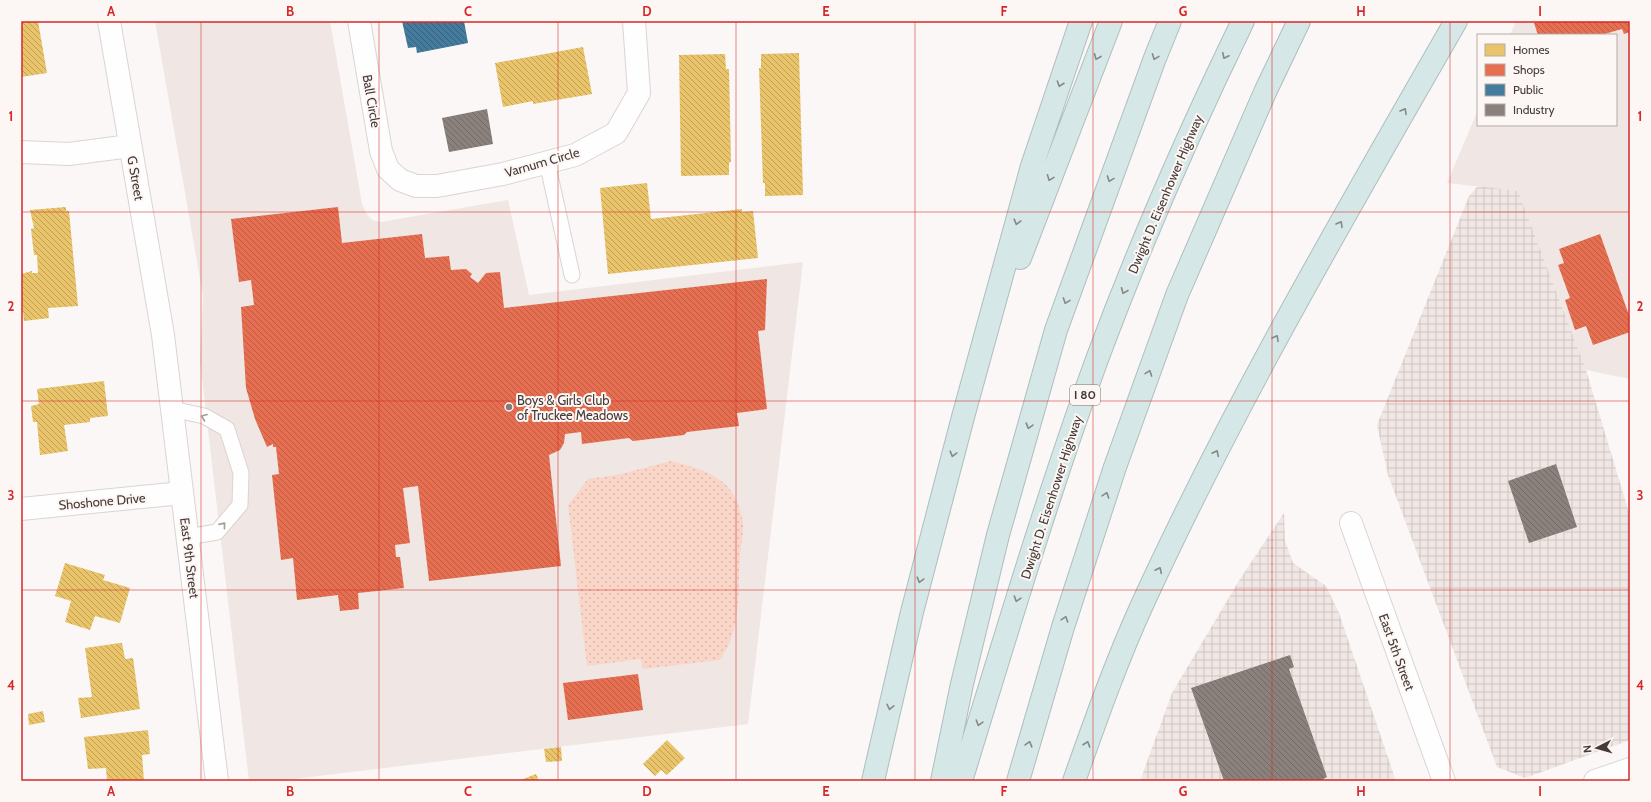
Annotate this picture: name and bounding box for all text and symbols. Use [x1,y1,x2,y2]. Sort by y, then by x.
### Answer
text: A [107,3,116,19]
text: B [286,3,294,19]
text: C [464,3,472,19]
text: D [642,3,652,19]
text: E [822,3,830,19]
text: F [1001,3,1008,19]
text: G [1179,3,1188,19]
text: H [1356,3,1366,19]
text: I [1538,3,1542,19]
legend [1477,34,1617,126]
text: Homes [1513,42,1550,57]
one-way arrow [1223,52,1230,59]
one-way arrow [1094,53,1102,61]
one-way arrow [1152,53,1160,61]
text: Shops [1513,62,1545,77]
street label: Ball Circle [359,73,385,129]
one-way arrow [1056,81,1064,88]
text: Public [1513,82,1544,97]
text: Industry [1513,102,1554,117]
text: 1 [9,108,13,124]
one-way arrow [1400,108,1407,115]
text: 1 [1638,108,1642,124]
street label: Dwight D. Eisenhower Highway [1124,112,1206,276]
street label: Varnum Circle [503,144,581,180]
street label: G Street [124,154,148,202]
one-way arrow [1046,175,1054,182]
one-way arrow [1107,176,1115,183]
one-way arrow [1013,218,1021,225]
one-way arrow [1335,221,1342,228]
one-way arrow [1121,288,1129,295]
text: 2 [8,298,15,314]
one-way arrow [1063,298,1071,305]
text: 2 [1637,298,1644,314]
one-way arrow [1271,335,1279,342]
one-way arrow [1144,369,1153,376]
road number: I 80 [1070,385,1100,405]
place label: Boys & Girls Club of Truckee Meadows [517,392,629,423]
marker: Boys & Girls Club of Truckee Meadows [504,402,514,412]
street label: Dwight D. Eisenhower Highway [1017,413,1085,581]
one-way arrow [200,414,207,422]
one-way arrow [1025,422,1034,429]
one-way arrow [1211,450,1219,458]
one-way arrow [949,451,958,458]
text: 3 [7,487,15,503]
text: 3 [1636,487,1644,503]
street label: Shoshone Drive [58,489,147,513]
one-way arrow [1101,492,1109,499]
street label: East 9th Street [177,517,203,600]
one-way arrow [218,522,225,530]
one-way arrow [1154,567,1162,575]
one-way arrow [916,576,925,583]
one-way arrow [1013,595,1022,602]
street label: East 5th Street [1376,611,1419,693]
one-way arrow [1061,615,1069,622]
text: 4 [7,677,15,693]
text: 4 [1636,677,1644,693]
one-way arrow [887,704,895,710]
one-way arrow [975,719,984,726]
north arrow [1577,728,1617,768]
one-way arrow [1024,740,1033,747]
one-way arrow [1082,741,1091,748]
text: N [1580,744,1594,754]
text: A [107,783,116,799]
text: B [286,783,294,799]
text: C [464,783,472,799]
text: D [642,783,652,799]
text: E [822,783,830,799]
text: F [1001,783,1008,799]
text: G [1179,783,1188,799]
text: H [1356,783,1366,799]
text: I [1538,783,1542,799]

